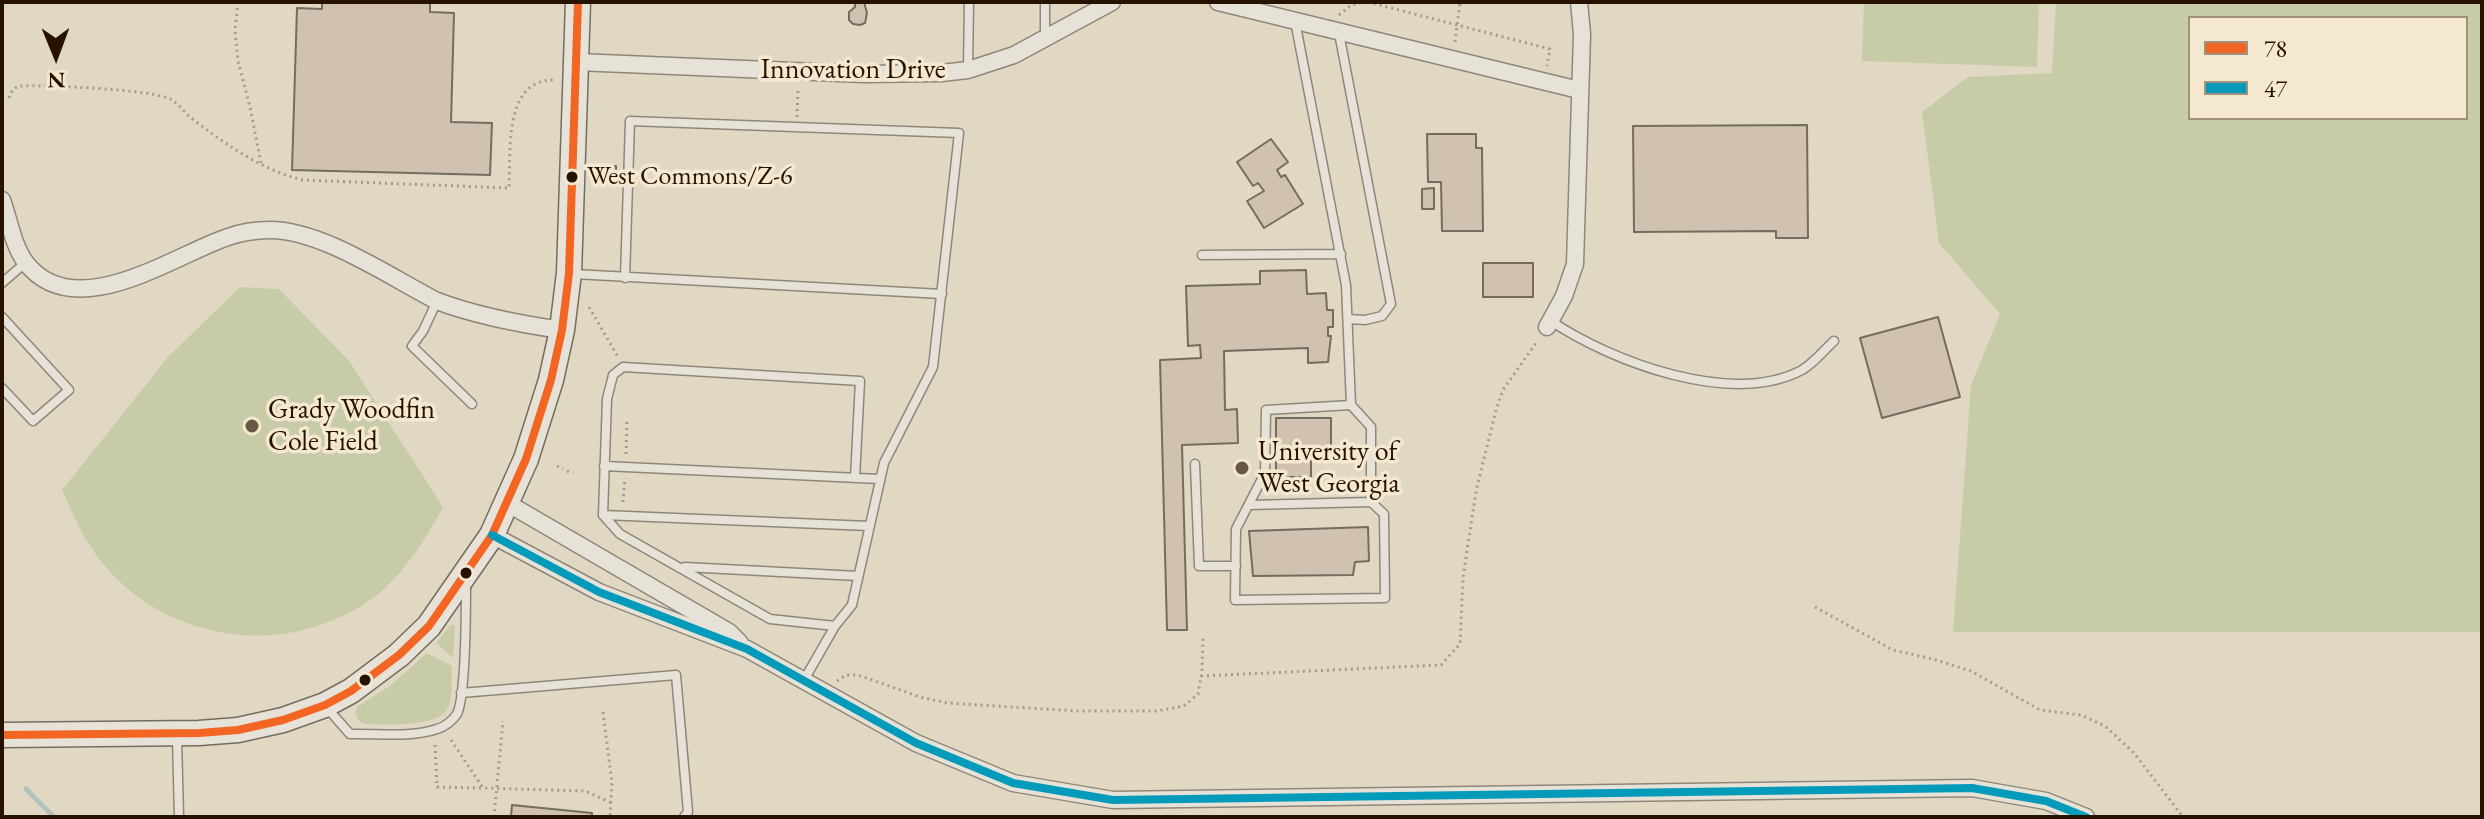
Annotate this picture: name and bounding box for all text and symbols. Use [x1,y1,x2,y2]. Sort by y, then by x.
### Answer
north arrow [16,16,96,96]
legend [2188,16,2468,120]
text: 78 [2264,33,2287,64]
street label: Innovation Drive [760,53,946,87]
text: N [47,66,66,95]
text: 47 [2264,73,2287,104]
place label: West Commons/Z-6 [587,161,793,193]
marker: West Commons/Z-6 [564,169,580,185]
place label: Grady Woodfin Cole Field [268,393,435,459]
marker: Grady Woodfin Cole Field [243,417,261,435]
place label: University of West Georgia [1258,435,1400,501]
marker: University of West Georgia [1233,459,1251,477]
unlabelled marker [458,565,474,581]
unlabelled marker [357,672,373,688]

